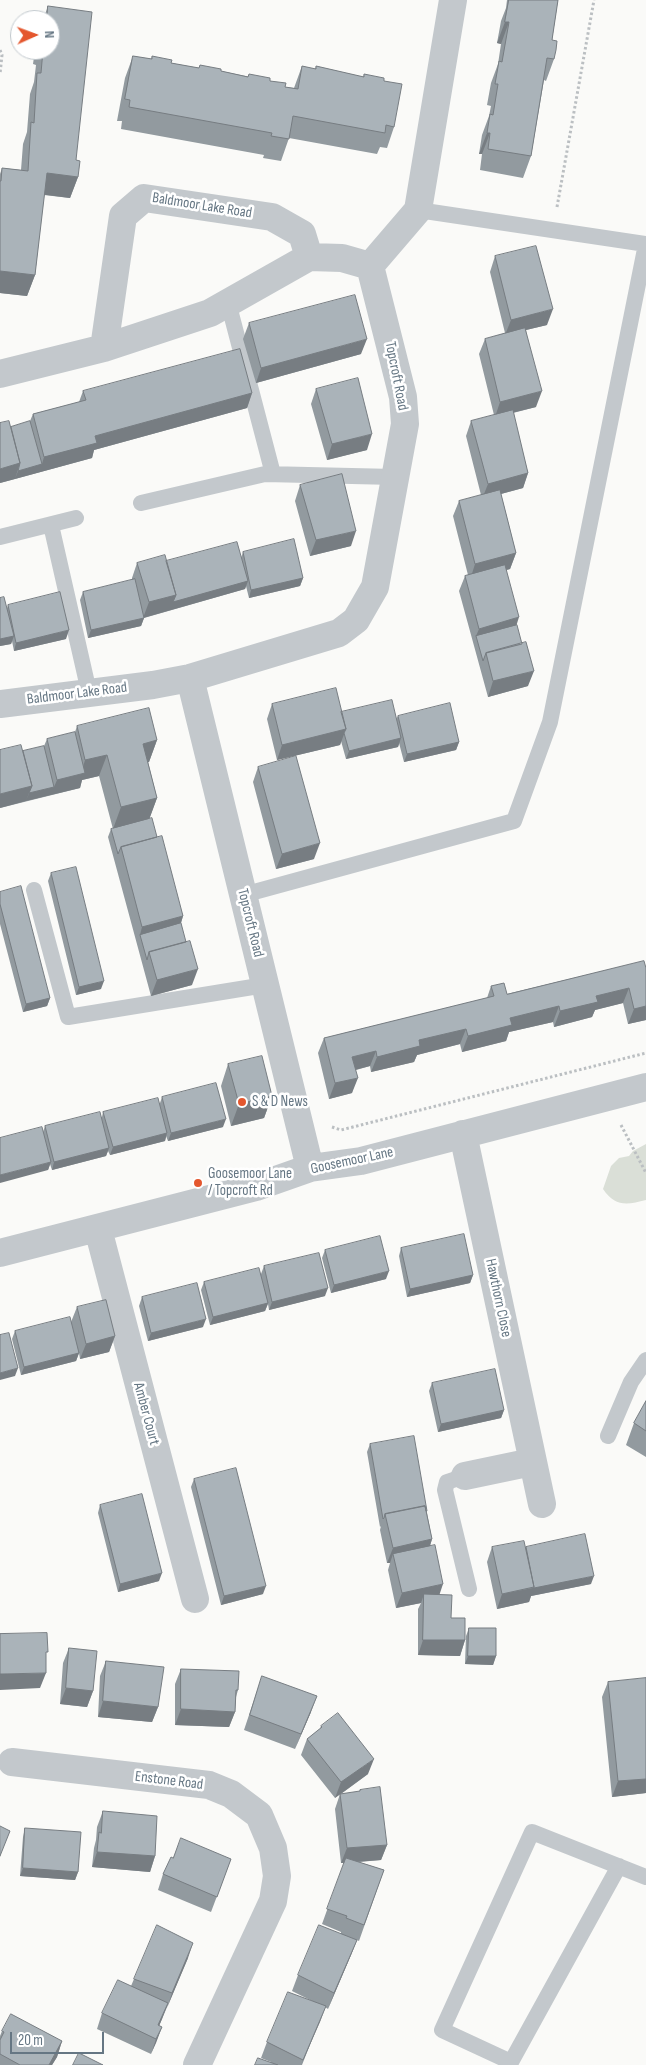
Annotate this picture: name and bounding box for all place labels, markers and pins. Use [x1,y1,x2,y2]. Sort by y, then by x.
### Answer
place label: S & D News [252,1093,308,1111]
marker: S & D News [236,1096,248,1108]
place label: Goosemoor Lane / Topcroft Rd [208,1165,292,1200]
marker: Goosemoor Lane / Topcroft Rd [192,1177,204,1189]

